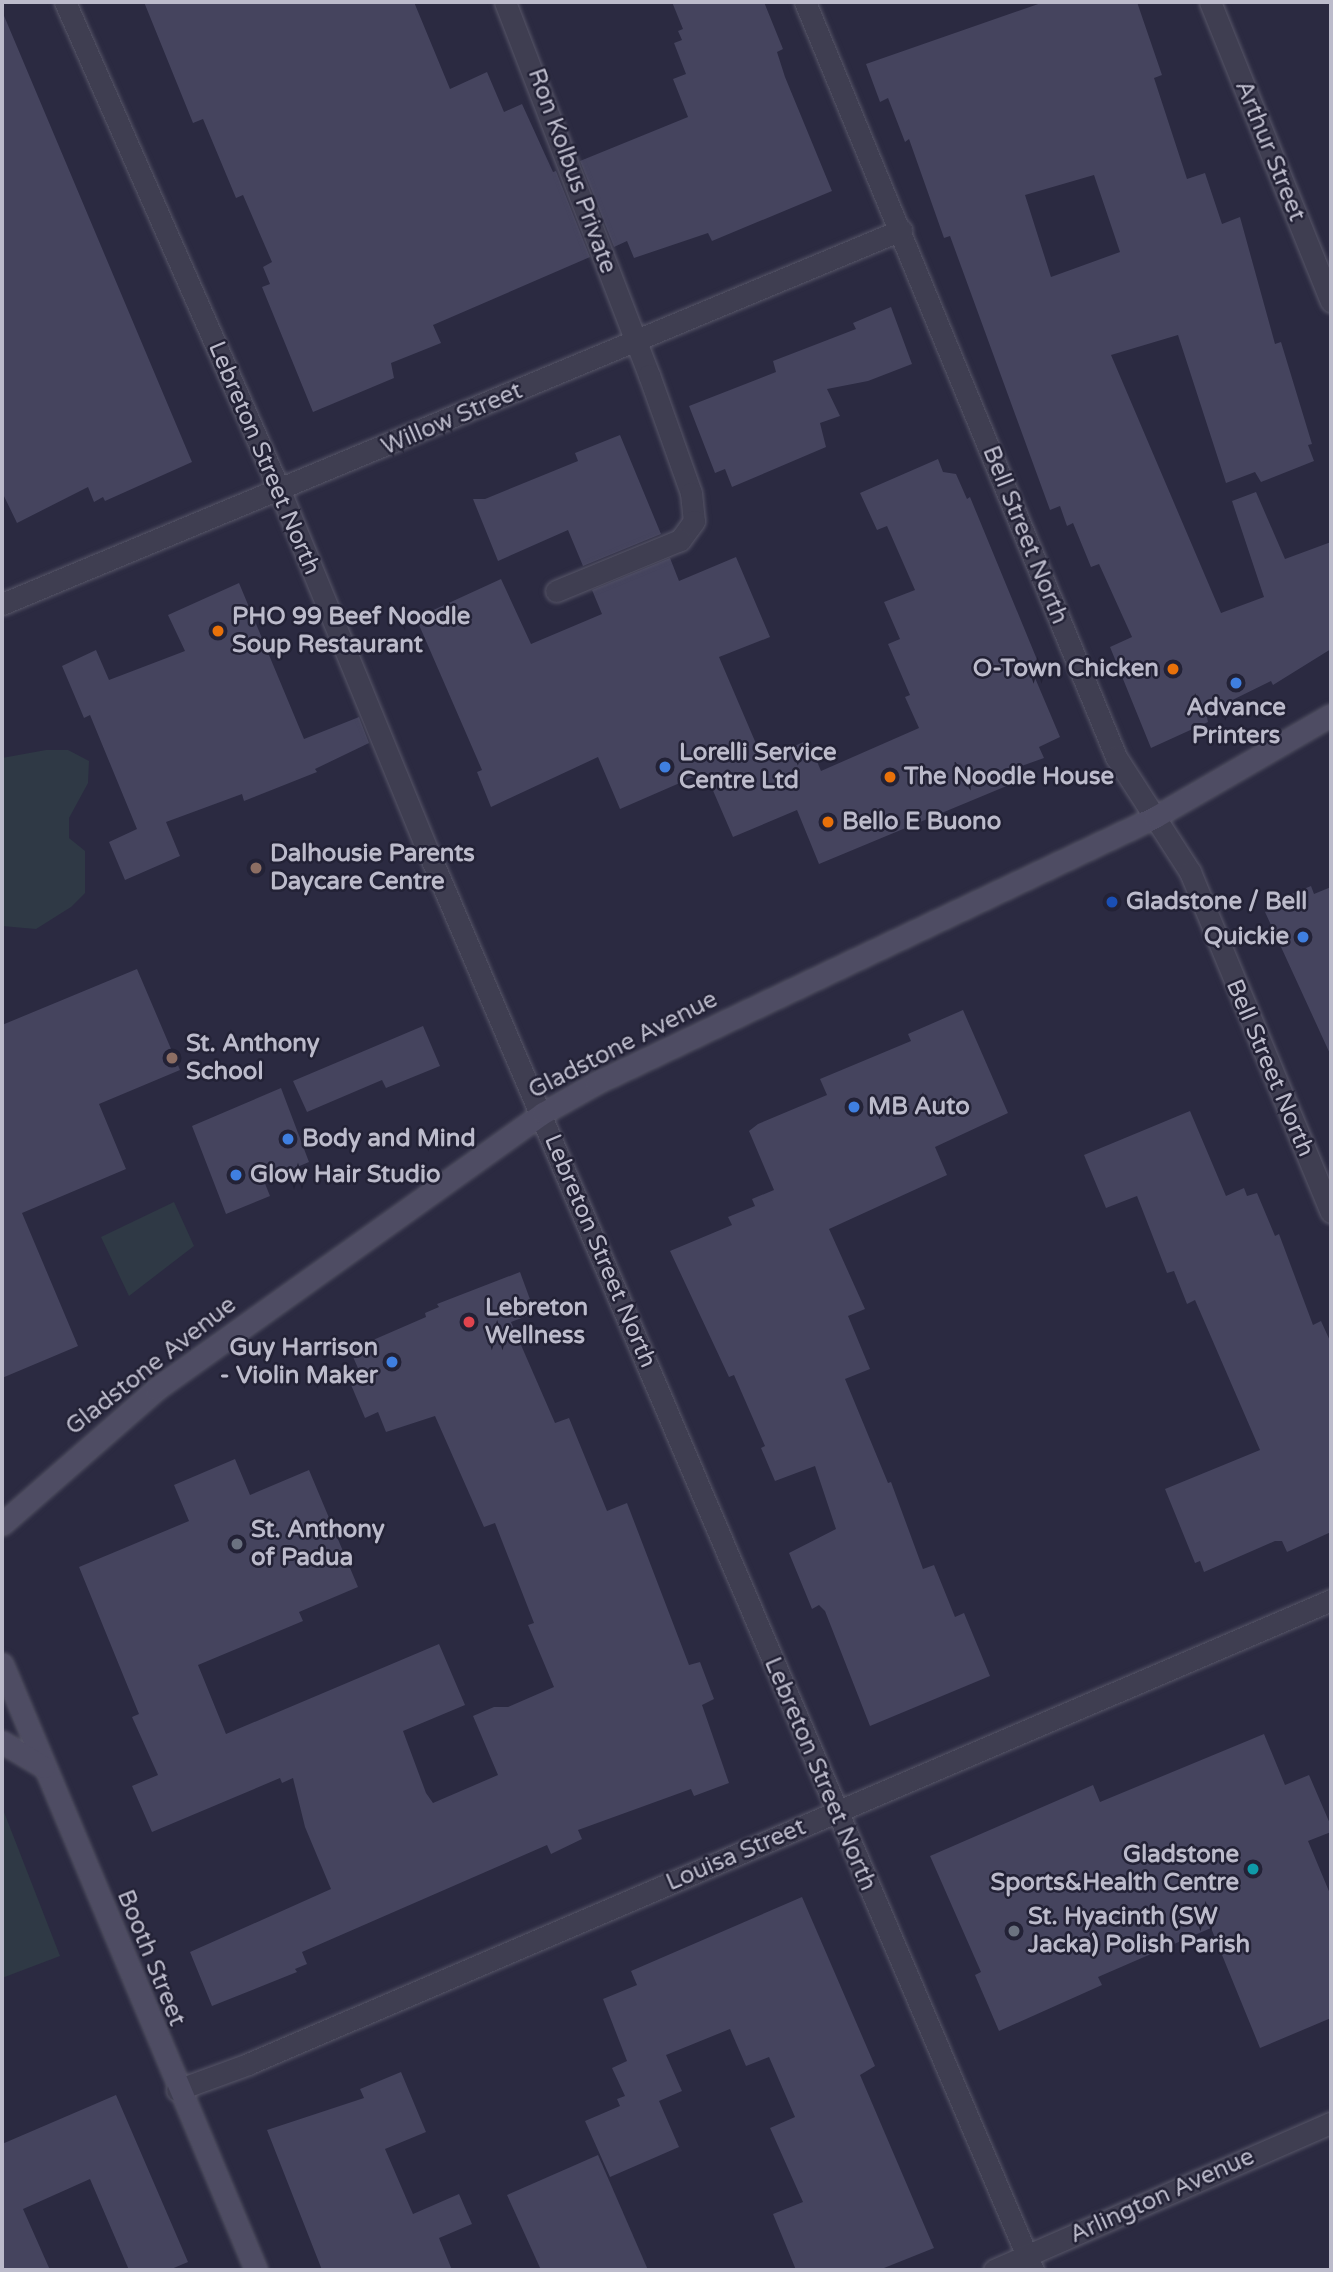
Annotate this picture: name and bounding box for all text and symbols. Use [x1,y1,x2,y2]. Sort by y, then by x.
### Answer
street label: Ron Kolbus Private [522,65,622,277]
street label: Arthur Street [1229,76,1311,226]
street label: Lebreton Street North [202,337,326,579]
street label: Willow Street [377,376,527,462]
street label: Bell Street North [976,442,1074,628]
place label: PHO 99 Beef Noodle Soup Restaurant [232,603,470,659]
marker: PHO 99 Beef Noodle Soup Restaurant [210,623,226,639]
place label: O-Town Chicken [973,655,1159,683]
marker: O-Town Chicken [1165,661,1181,677]
marker: Advance Printers [1228,675,1244,691]
place label: Advance Printers [1186,694,1286,750]
place label: Lorelli Service Centre Ltd [679,739,837,795]
marker: Lorelli Service Centre Ltd [657,759,673,775]
place label: The Noodle House [904,763,1114,791]
marker: The Noodle House [882,769,898,785]
place label: Bello E Buono [842,808,1001,836]
marker: Bello E Buono [820,814,836,830]
place label: Dalhousie Parents Daycare Centre [270,840,475,896]
marker: Dalhousie Parents Daycare Centre [248,860,264,876]
place label: Gladstone / Bell [1126,888,1307,916]
marker: Gladstone / Bell [1104,894,1120,910]
place label: Quickie [1204,923,1289,951]
marker: Quickie [1295,929,1311,945]
street label: Bell Street North [1220,975,1320,1161]
street label: Gladstone Avenue [524,985,722,1105]
place label: St. Anthony School [186,1030,320,1086]
marker: St. Anthony School [164,1050,180,1066]
place label: MB Auto [868,1093,970,1121]
marker: MB Auto [846,1099,862,1115]
place label: Body and Mind [302,1125,476,1153]
street label: Lebreton Street North [538,1130,662,1372]
marker: Body and Mind [280,1131,296,1147]
place label: Glow Hair Studio [250,1161,441,1189]
marker: Glow Hair Studio [228,1167,244,1183]
street label: Gladstone Avenue [60,1291,242,1441]
place label: Lebreton Wellness [485,1294,588,1350]
marker: Lebreton Wellness [459,1312,479,1332]
place label: Guy Harrison - Violin Maker [220,1334,378,1390]
marker: Guy Harrison - Violin Maker [384,1354,400,1370]
place label: St. Anthony of Padua [251,1516,385,1572]
marker: St. Anthony of Padua [229,1536,245,1552]
street label: Lebreton Street North [758,1653,882,1895]
street label: Louisa Street [662,1813,810,1897]
place label: Gladstone Sports&Health Centre [991,1841,1239,1897]
marker: Gladstone Sports&Health Centre [1245,1861,1261,1877]
street label: Booth Street [111,1886,191,2030]
place label: St. Hyacinth (SW Jacka) Polish Parish [1028,1903,1250,1959]
marker: St. Hyacinth (SW Jacka) Polish Parish [1006,1923,1022,1939]
street label: Arlington Avenue [1065,2142,1259,2250]

